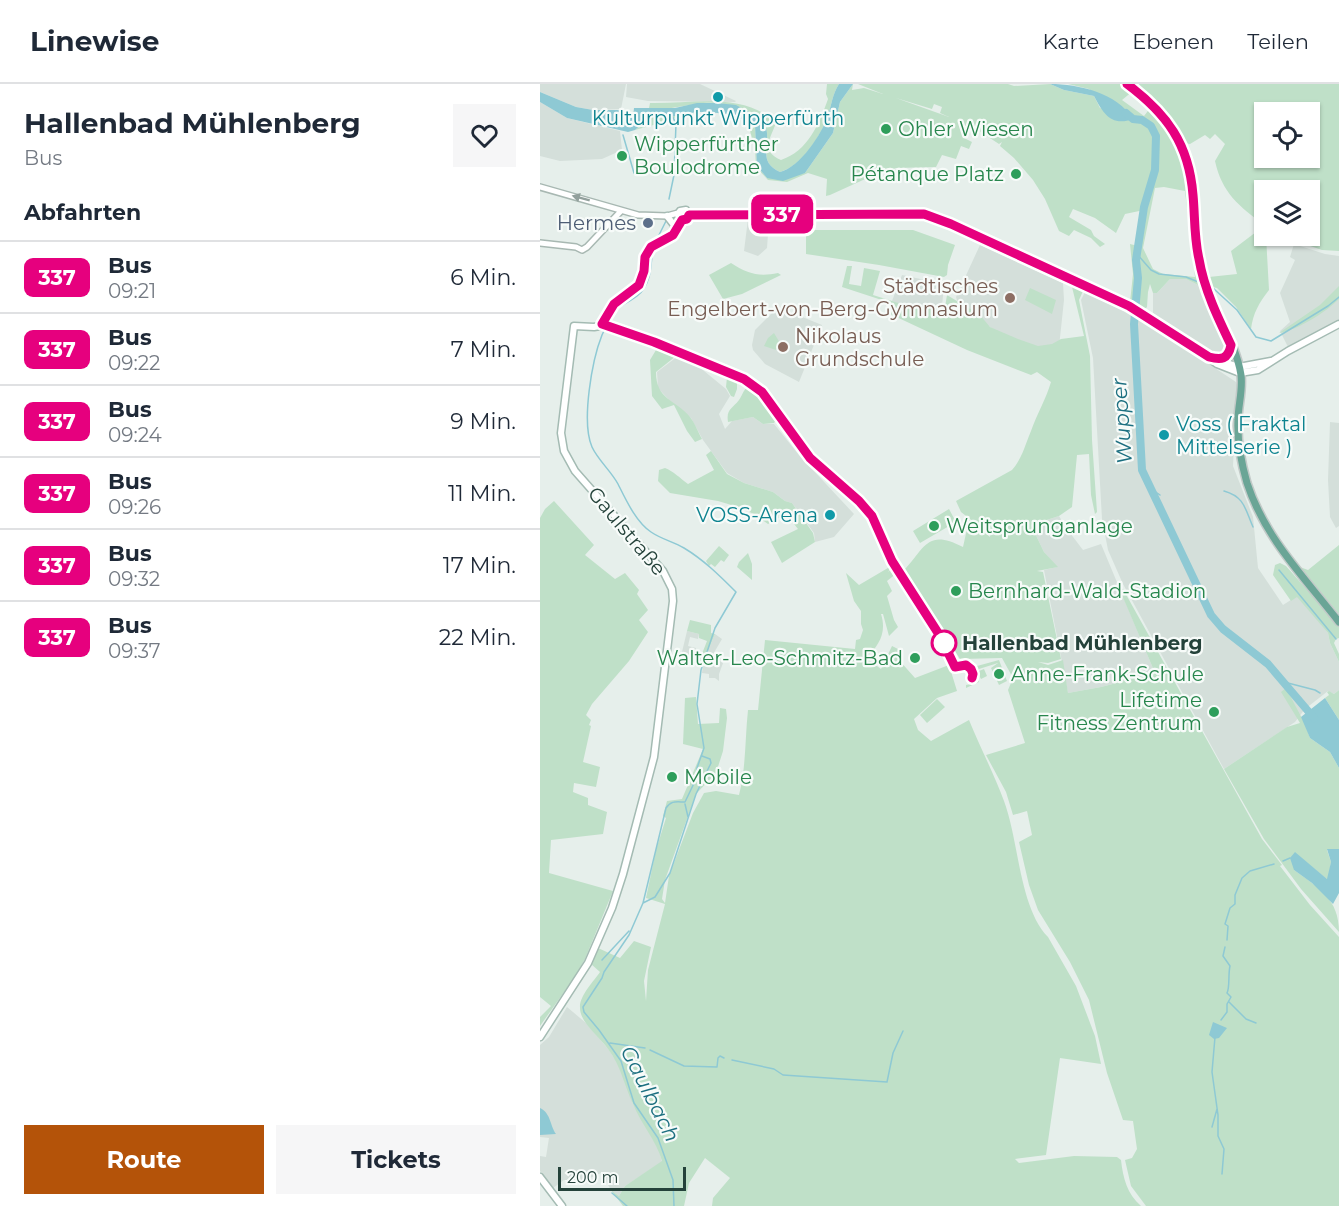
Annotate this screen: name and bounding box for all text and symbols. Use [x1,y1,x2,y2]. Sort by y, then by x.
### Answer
text: Linewise [30,24,159,58]
text: Karte [1043,29,1099,54]
text: Ebenen [1132,29,1214,54]
text: Teilen [1247,29,1309,54]
marker: Kulturpunkt Wipperfürth [711,90,725,104]
map controls [1254,102,1320,246]
button: locate [1254,102,1320,168]
button: heart [453,104,516,167]
text: Hallenbad Mühlenberg [24,106,361,140]
place label: Kulturpunkt Wipperfürth [592,106,844,130]
place label: Ohler Wiesen [898,117,1034,141]
marker: Ohler Wiesen [879,122,893,136]
place label: Wipperfürther Boulodrome [634,132,779,179]
text: Bus [24,146,62,170]
marker: Wipperfürther Boulodrome [615,149,629,163]
place label: Pétanque Platz [851,162,1004,186]
marker: Pétanque Platz [1009,167,1023,181]
button: layers [1254,180,1320,246]
one-way arrow [571,193,589,202]
line badge: 337 [748,194,816,234]
text: Abfahrten [24,199,141,226]
text: 337 [763,202,801,227]
place label: Hermes [557,211,636,235]
marker: Hermes [641,216,655,230]
text: Bus [108,252,152,279]
text: 6 Min. [450,264,516,291]
text: 337 [38,265,76,290]
place label: Städtisches Engelbert-von-Berg-Gymnasium [667,274,998,321]
text: 09:21 [108,279,156,303]
marker: Städtisches Engelbert-von-Berg-Gymnasium [1003,291,1017,305]
text: Bus [108,324,152,351]
place label: Nikolaus Grundschule [795,324,924,371]
text: 7 Min. [451,336,516,363]
text: 337 [38,337,76,362]
marker: Nikolaus Grundschule [776,340,790,354]
text: 09:22 [108,351,160,375]
water label: Wupper [1106,377,1137,465]
text: Bus [108,396,152,423]
text: 9 Min. [450,408,516,435]
text: 337 [38,409,76,434]
place label: Voss ( Fraktal Mittelserie ) [1176,412,1306,459]
text: 09:24 [108,423,162,447]
marker: Voss ( Fraktal Mittelserie ) [1157,428,1171,442]
text: Bus [108,468,152,495]
text: 11 Min. [448,480,516,507]
text: 337 [38,481,76,506]
street label: Gaulstraße [583,482,671,580]
text: 09:26 [108,495,161,519]
place label: VOSS-Arena [696,503,818,527]
marker: VOSS-Arena [823,508,837,522]
place label: Weitsprunganlage [946,514,1133,538]
marker: Weitsprunganlage [927,519,941,533]
text: Bus [108,540,152,567]
text: 17 Min. [443,552,516,579]
text: 337 [38,553,76,578]
text: 09:32 [108,567,160,591]
place label: Bernhard-Wald-Stadion [968,579,1206,603]
marker: Bernhard-Wald-Stadion [949,584,963,598]
text: Bus [108,612,152,639]
text: 22 Min. [439,624,516,651]
text: 337 [38,625,76,650]
marker: Hallenbad Mühlenberg [931,630,957,656]
place label: Hallenbad Mühlenberg [962,631,1203,655]
text: 09:37 [108,639,160,663]
place label: Walter-Leo-Schmitz-Bad [656,646,903,670]
marker: Walter-Leo-Schmitz-Bad [908,651,922,665]
place label: Anne-Frank-Schule [1011,662,1204,686]
marker: Anne-Frank-Schule [992,667,1006,681]
place label: Lifetime Fitness Zentrum [1037,688,1202,735]
marker: Lifetime Fitness Zentrum [1207,705,1221,719]
place label: Mobile [684,765,752,789]
marker: Mobile [665,770,679,784]
water label: Gaulbach [616,1042,685,1146]
button: Route [24,1125,264,1194]
button: Tickets [276,1125,516,1194]
scale bar [558,1164,686,1192]
text: 200 m [567,1168,618,1187]

